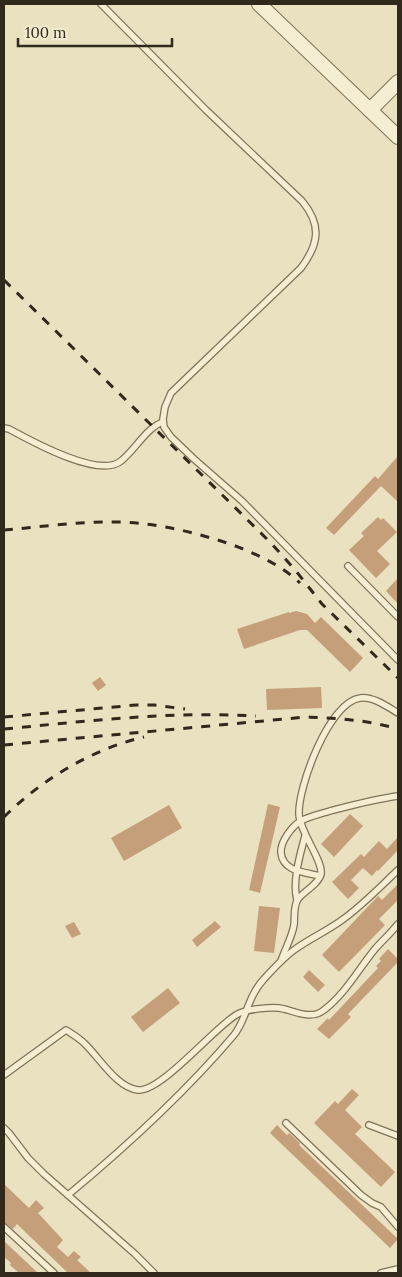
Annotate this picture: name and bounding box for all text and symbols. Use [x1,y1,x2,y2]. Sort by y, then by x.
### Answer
scale bar [18,15,171,47]
text: 100 m [25,23,66,42]

